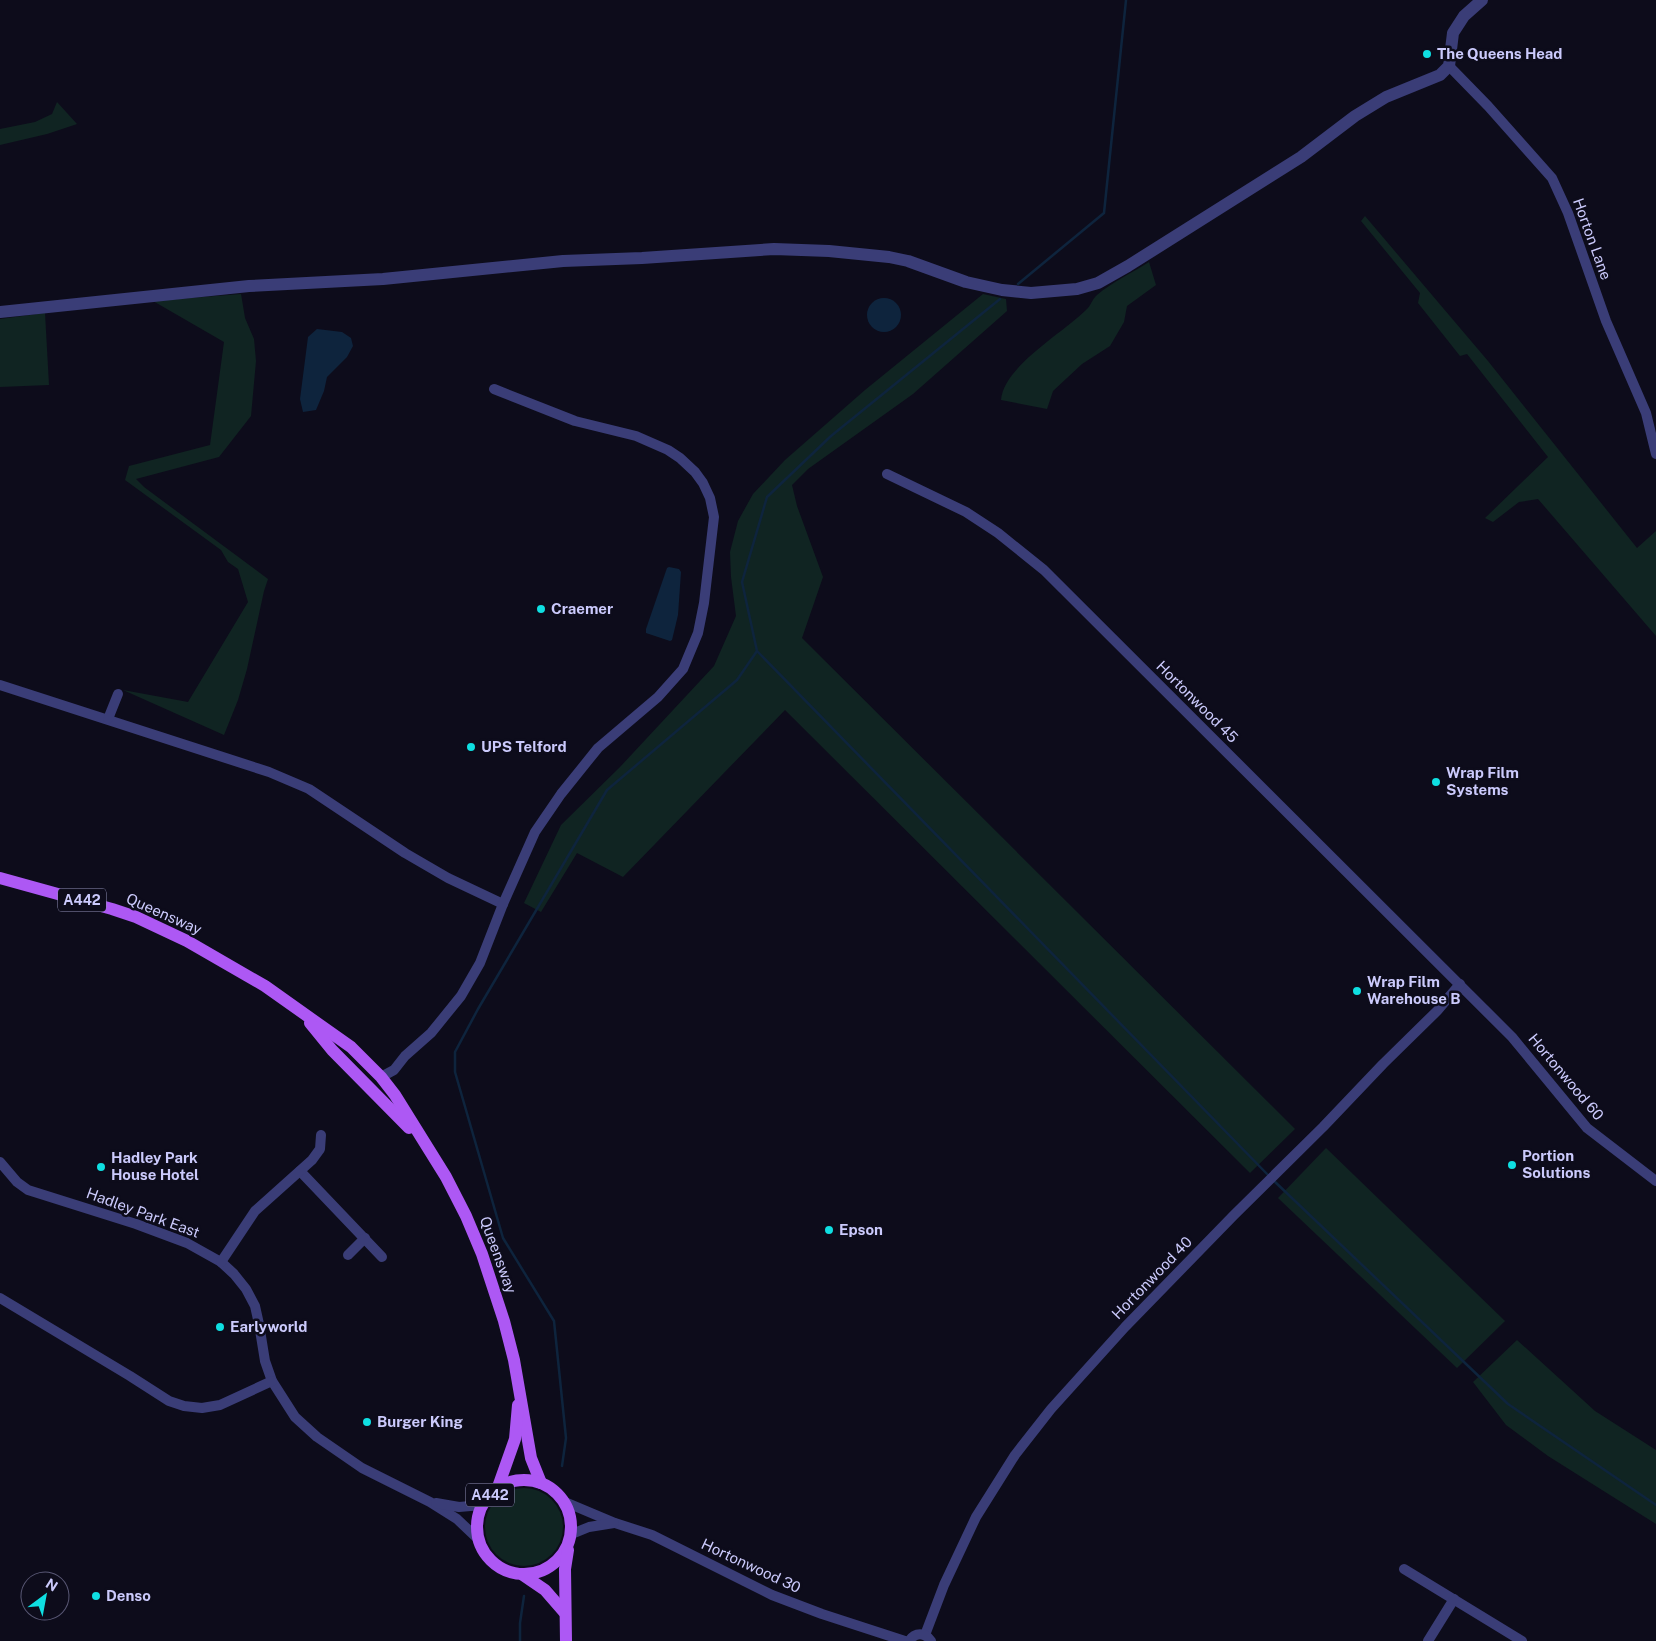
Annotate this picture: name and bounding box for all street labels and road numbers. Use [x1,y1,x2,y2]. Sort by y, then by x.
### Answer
street label: Horton Lane [1570,196,1615,282]
street label: Hortonwood 45 [1153,657,1242,746]
road number: A442 [58,888,106,912]
street label: Queensway [124,889,205,938]
street label: Hortonwood 60 [1525,1030,1607,1123]
street label: Hadley Park East [84,1184,202,1241]
street label: Queensway [477,1214,520,1296]
street label: Hortonwood 40 [1108,1233,1195,1322]
road number: A442 [466,1484,514,1506]
street label: Hortonwood 30 [699,1535,804,1596]

